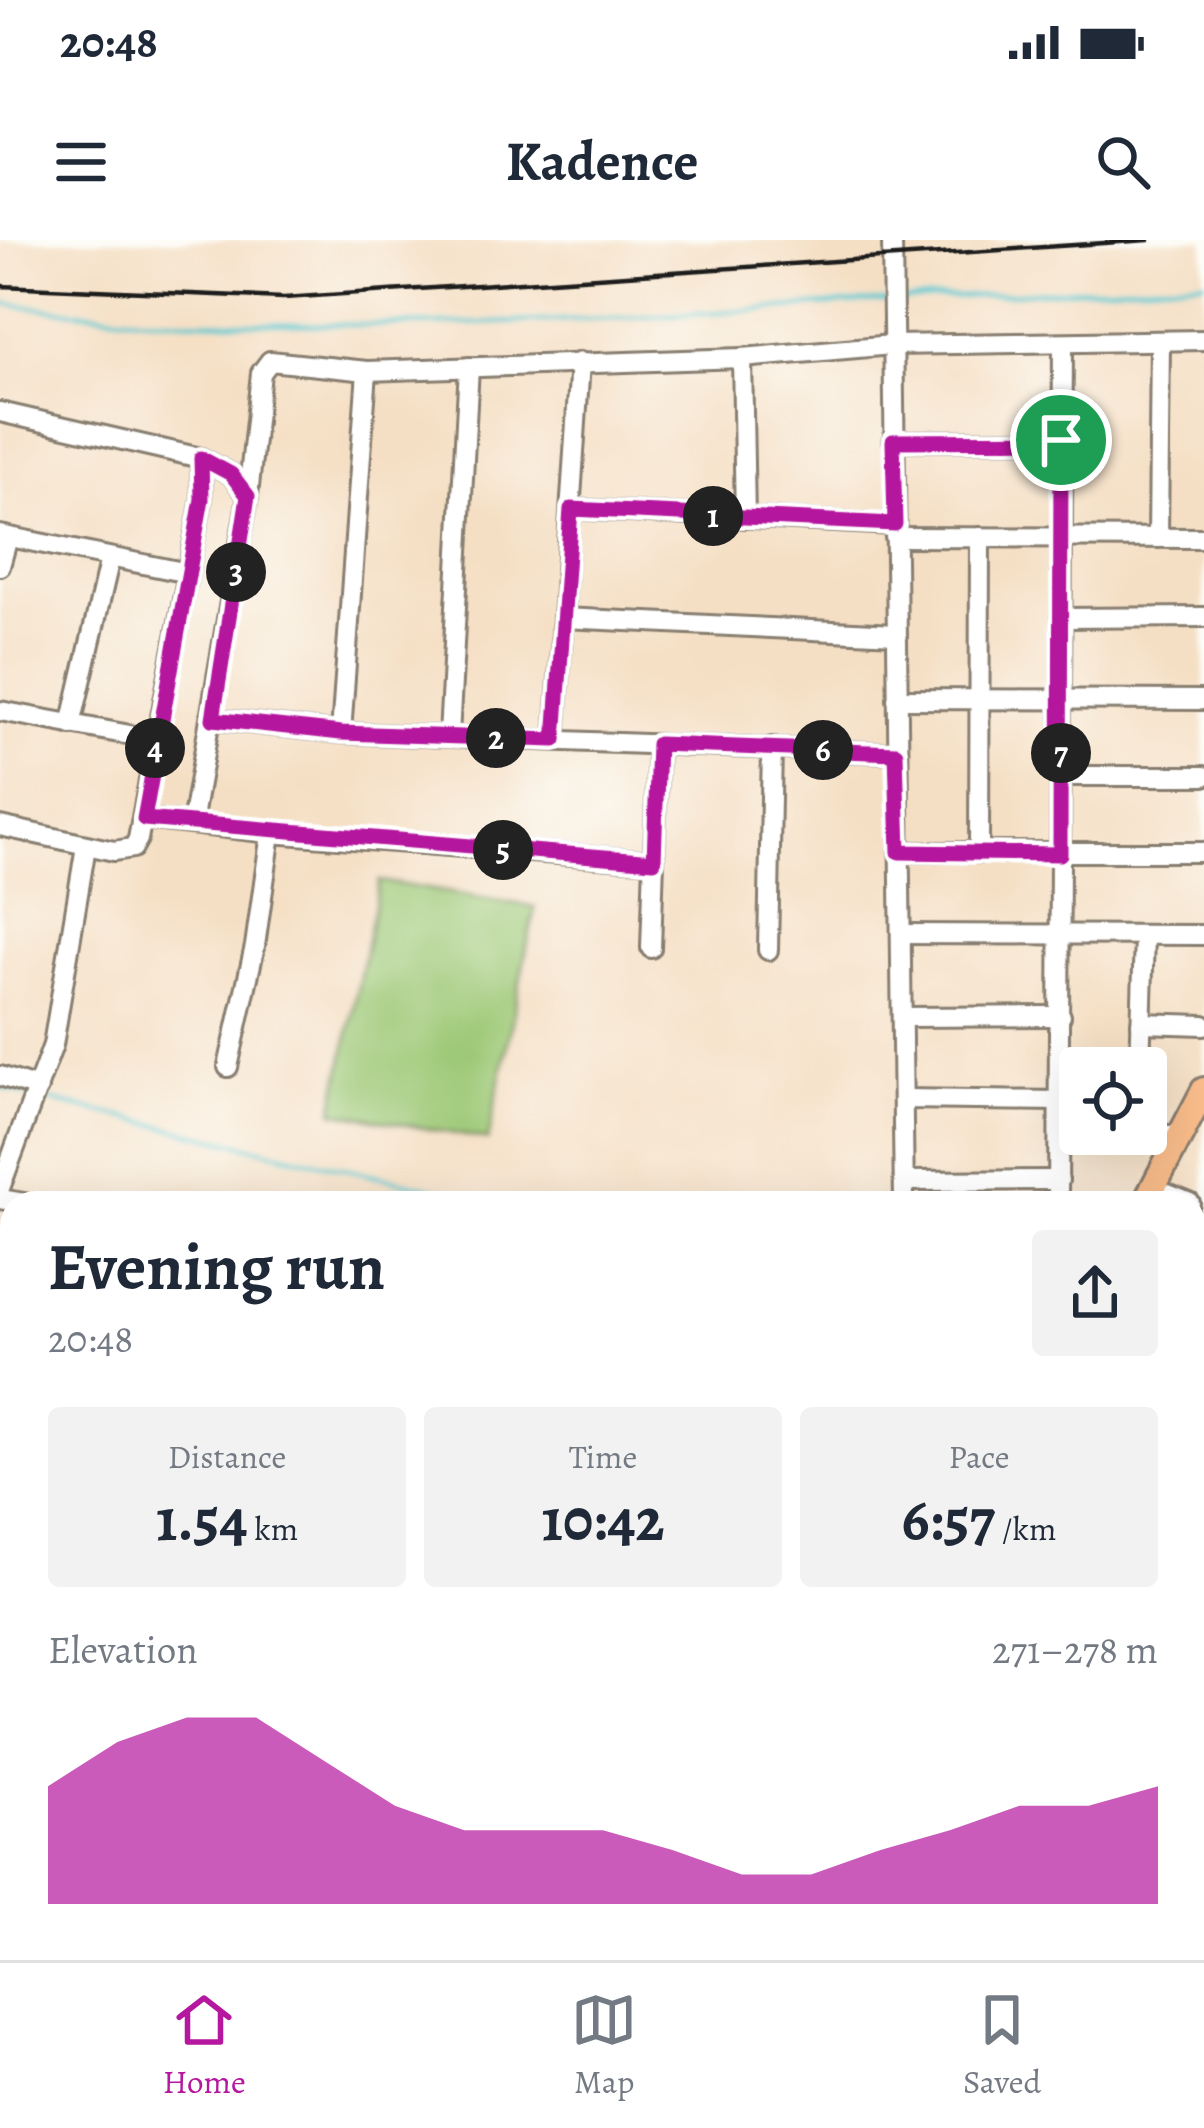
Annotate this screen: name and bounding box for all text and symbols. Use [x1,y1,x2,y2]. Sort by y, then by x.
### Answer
text: 20:48 [60,11,158,73]
text: Kadence [506,125,698,199]
icon: menu [48,129,114,195]
icon: search [1090,129,1156,195]
pin [1010,389,1112,491]
icon: arrive [1028,407,1094,473]
pin: 1 [683,486,743,546]
text: 1 [707,493,719,538]
pin: 3 [206,542,266,602]
text: 3 [229,549,243,594]
pin: 2 [466,708,526,768]
text: 2 [488,715,504,760]
pin: 4 [125,718,185,778]
pin: 6 [793,720,853,780]
pin: 7 [1031,723,1091,783]
text: 4 [147,725,163,770]
text: 6 [815,727,831,772]
text: 7 [1054,730,1068,775]
pin: 5 [473,820,533,880]
text: 5 [496,827,510,872]
map controls [1059,1047,1167,1155]
button: locate [1059,1047,1167,1155]
text: Evening run [48,1222,385,1312]
button: share [1032,1230,1158,1356]
text: 20:48 [48,1312,133,1365]
text: Distance [168,1434,286,1479]
text: Time [569,1434,637,1479]
text: Pace [948,1434,1010,1479]
text: 1.54 [156,1479,248,1561]
text: 10:42 [541,1479,665,1561]
text: 6:57 [902,1479,995,1561]
text: km [248,1506,298,1551]
text: /km [995,1506,1056,1551]
text: Elevation [48,1623,198,1676]
text: 271–278 m [992,1623,1158,1676]
tab: Home [163,1987,246,2104]
tab: Map [571,1987,637,2104]
tab: Saved [963,1987,1041,2104]

